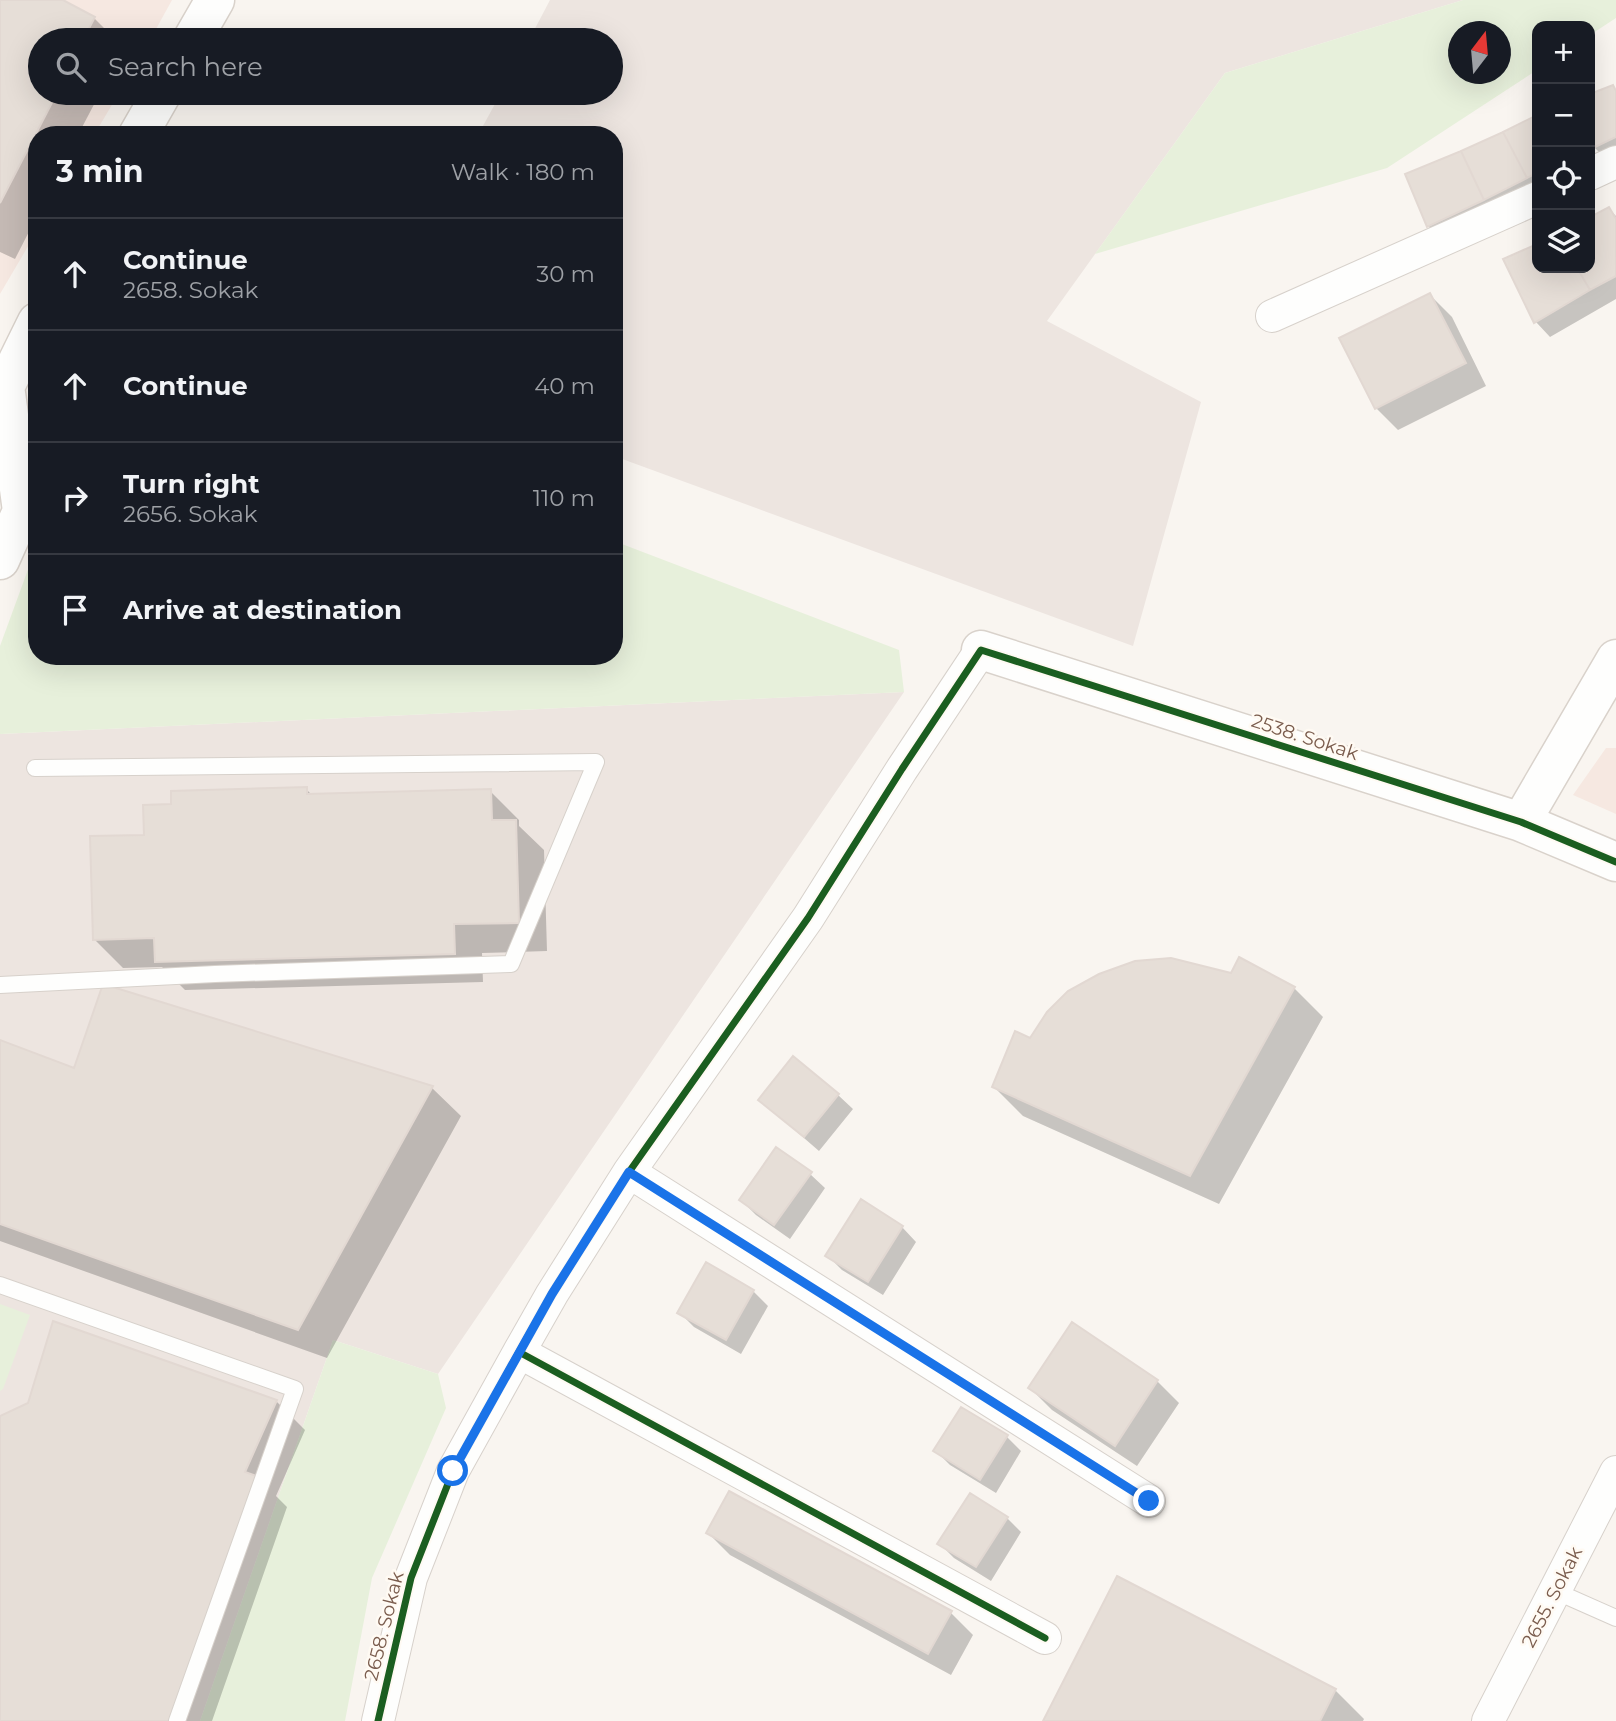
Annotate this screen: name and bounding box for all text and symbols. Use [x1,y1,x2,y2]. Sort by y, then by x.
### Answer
north arrow [1448,21,1511,84]
map controls [1532,21,1595,273]
button: + [1532,21,1595,84]
search box [28,28,623,105]
icon: search [52,48,90,86]
text: Search here [108,51,263,83]
button: − [1532,84,1595,147]
button: locate [1532,147,1595,210]
text: 3 min [56,153,143,190]
text: Walk · 180 m [451,158,595,186]
button: layers [1532,210,1595,273]
text: Continue [123,244,248,276]
icon: ahead [56,255,94,293]
text: 30 m [536,260,595,288]
text: 2658. Sokak [123,276,258,304]
icon: ahead [56,367,94,405]
text: Continue [123,370,248,402]
text: 40 m [534,372,595,400]
text: Turn right [123,468,259,500]
icon: right [56,479,94,517]
text: 110 m [533,484,595,512]
text: 2656. Sokak [123,500,258,528]
icon: arrive [56,591,94,629]
text: Arrive at destination [123,594,402,626]
street label: 2538. Sokak [1249,709,1362,765]
route start [437,1455,468,1486]
route end [1133,1485,1164,1516]
street label: 2655. Sokak [1517,1542,1588,1651]
street label: 2658. Sokak [359,1568,409,1683]

